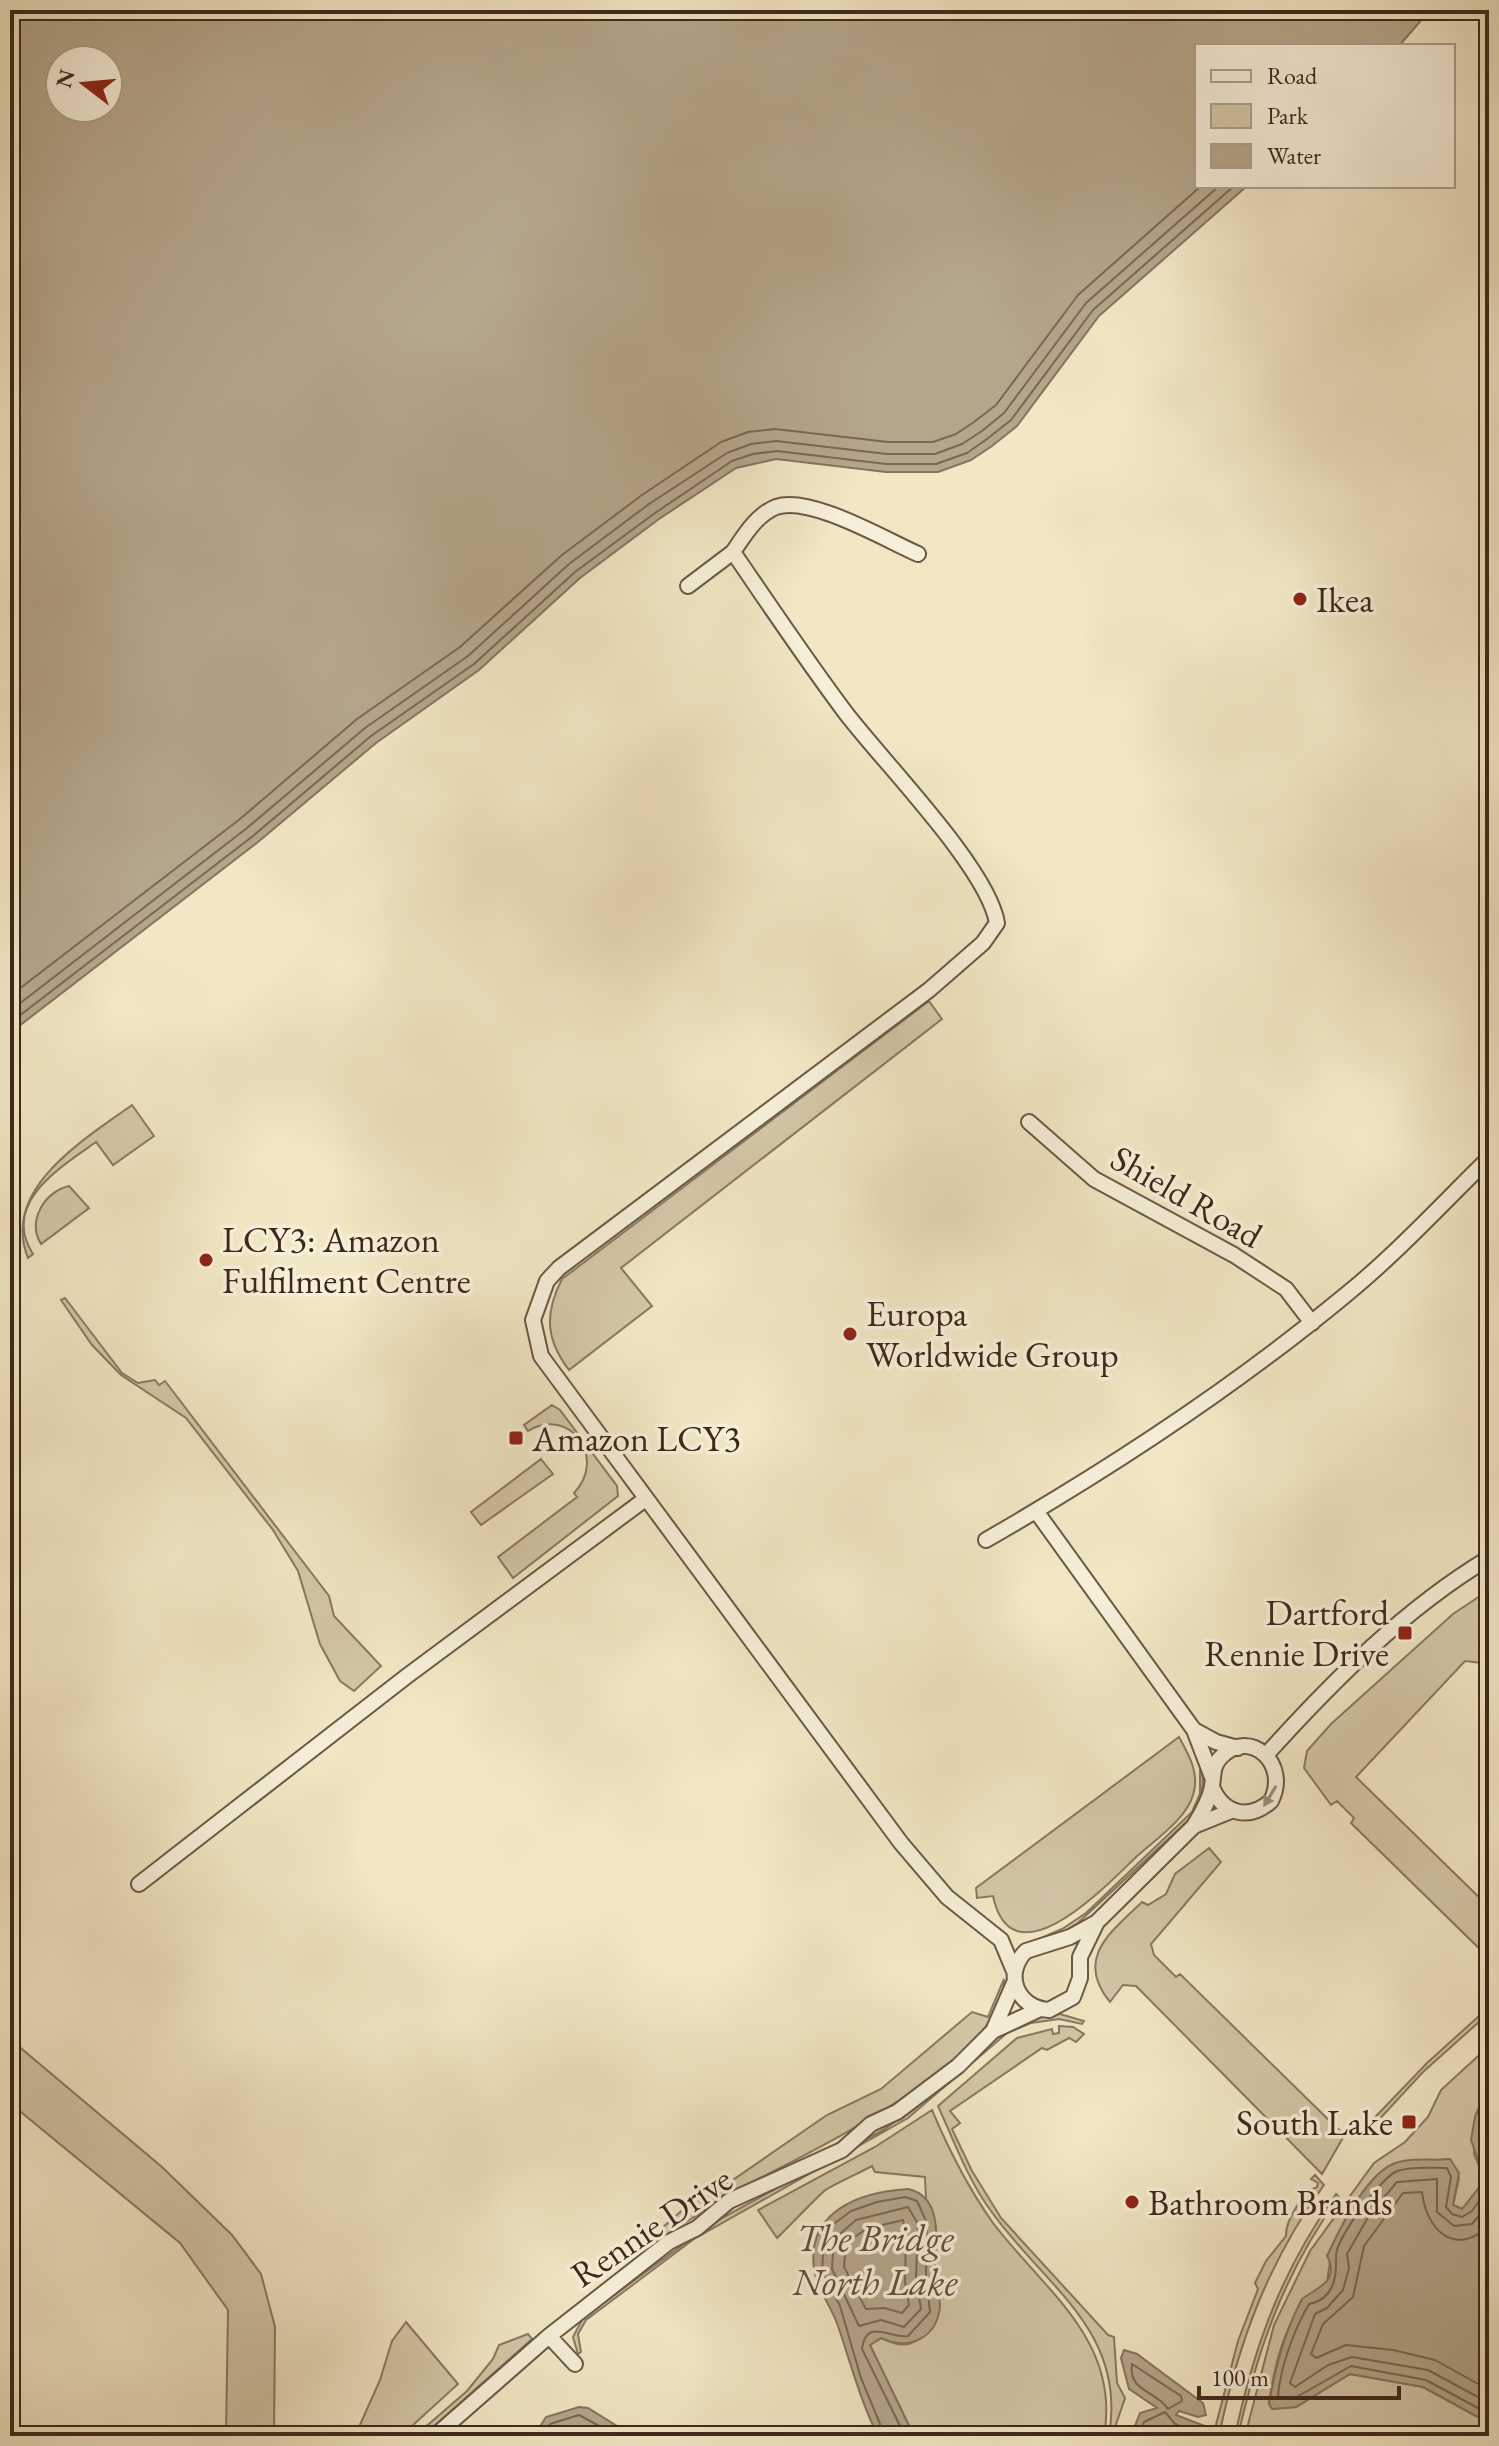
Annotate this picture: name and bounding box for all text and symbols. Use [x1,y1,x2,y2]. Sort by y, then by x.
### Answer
north arrow [44,44,124,124]
legend [1195,44,1455,188]
text: Road [1267,60,1318,91]
text: N [49,66,82,91]
text: Park [1267,100,1309,131]
text: Water [1267,140,1321,171]
place label: Ikea [1316,576,1374,623]
marker: Ikea [1291,590,1309,608]
street label: Shield Road [1102,1134,1272,1259]
place label: LCY3: Amazon Fulfilment Centre [222,1216,471,1304]
marker: LCY3: Amazon Fulfilment Centre [197,1251,215,1269]
place label: Europa Worldwide Group [866,1290,1119,1378]
marker: Europa Worldwide Group [841,1325,859,1343]
place label: Amazon LCY3 [531,1415,741,1462]
marker: Amazon LCY3 [507,1429,525,1447]
place label: Dartford Rennie Drive [1204,1589,1390,1677]
marker: Dartford Rennie Drive [1396,1624,1414,1642]
one-way arrow [1263,1785,1278,1808]
place label: South Lake [1236,2099,1393,2146]
marker: South Lake [1400,2113,1418,2131]
street label: Rennie Drive [562,2155,741,2298]
place label: Bathroom Brands [1148,2179,1393,2226]
marker: Bathroom Brands [1123,2193,1141,2211]
water label: The Bridge North Lake [792,2213,959,2306]
scale bar [1199,2350,1399,2400]
text: 100 m [1211,2362,1269,2393]

